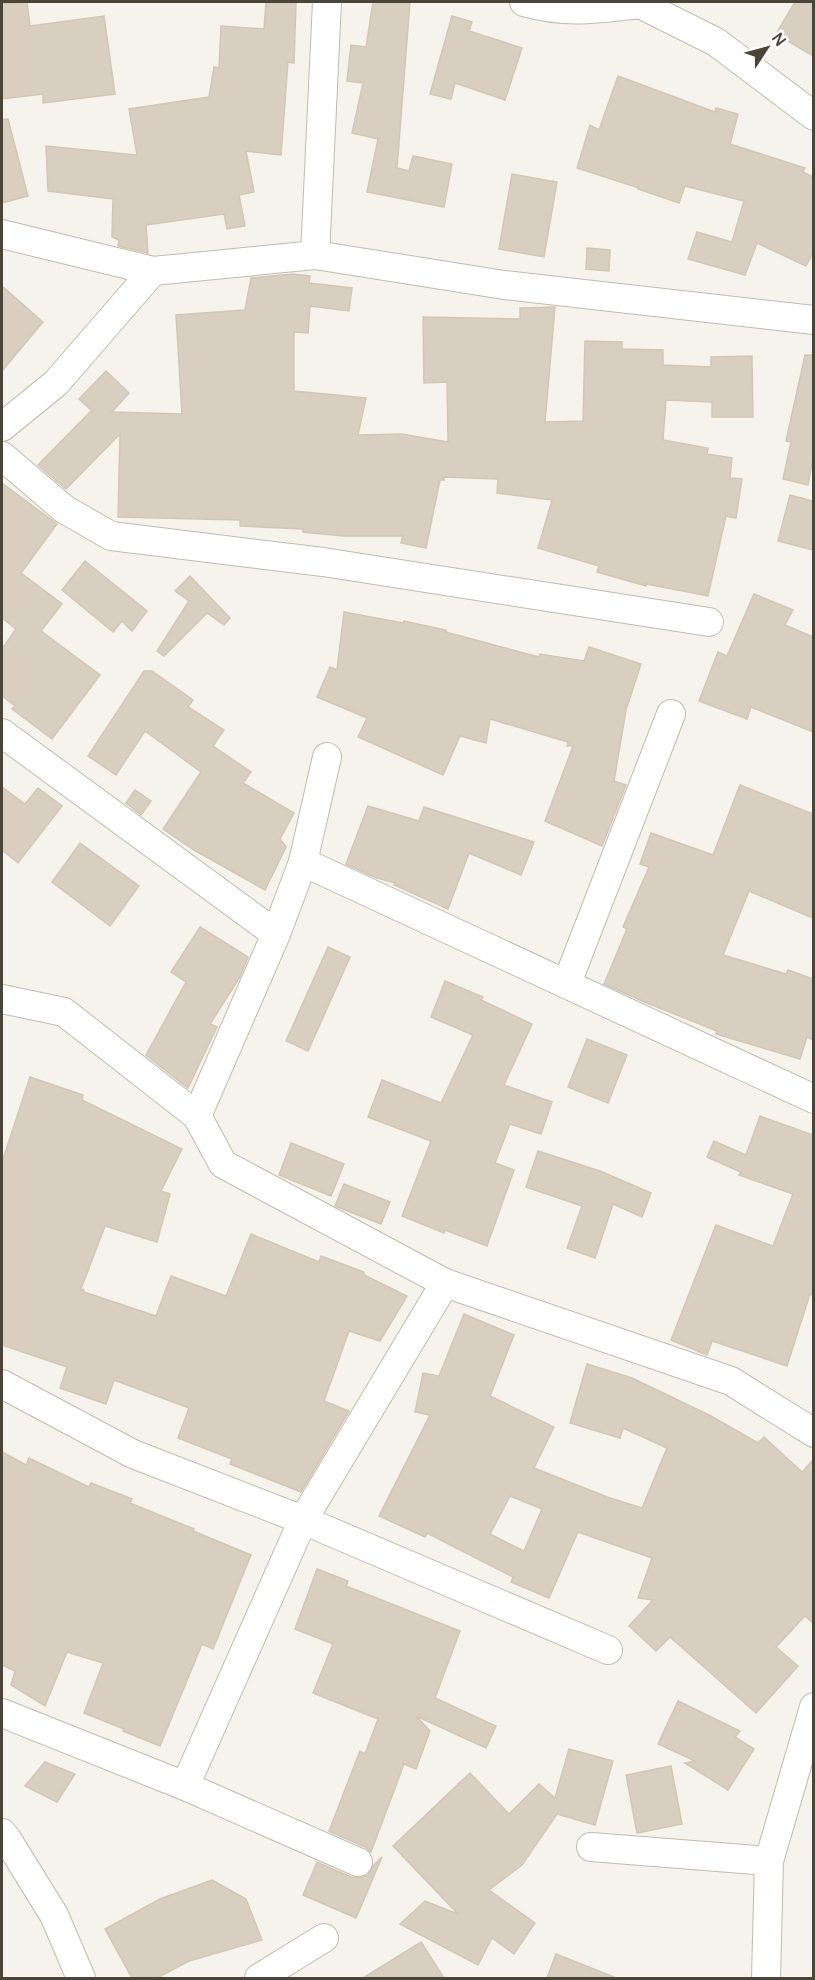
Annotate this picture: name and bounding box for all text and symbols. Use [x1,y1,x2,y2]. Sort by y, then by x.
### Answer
north arrow [737,18,797,78]
text: N [767,28,791,50]

